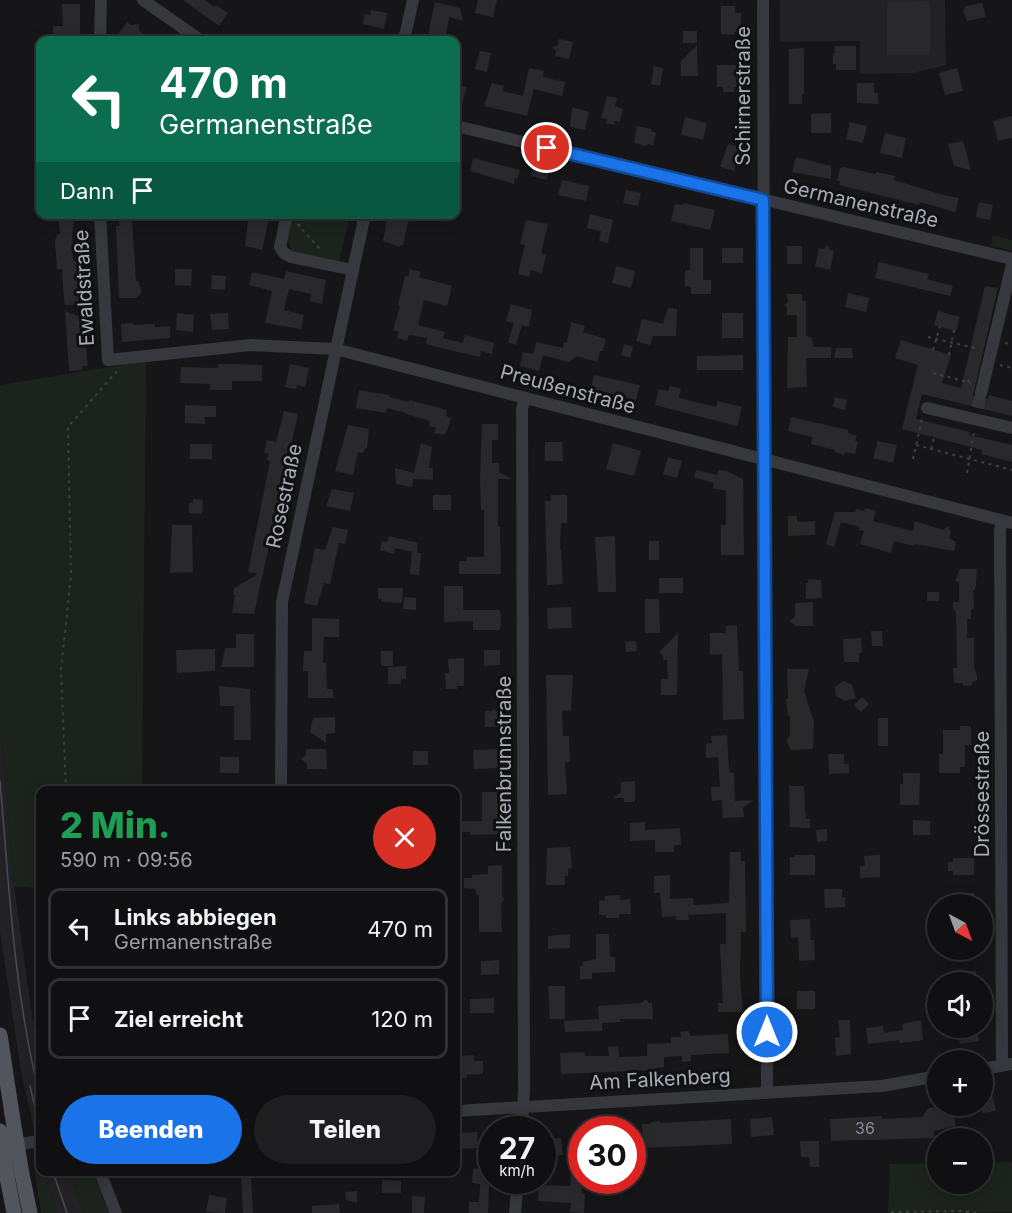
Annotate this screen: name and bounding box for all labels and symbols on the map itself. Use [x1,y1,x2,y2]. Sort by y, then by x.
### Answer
street label: Schirnerstraße [731,26,755,166]
pin [521,122,572,173]
street label: Germanenstraße [781,174,941,232]
street label: Ewaldstraße [69,229,99,347]
street label: Preußenstraße [498,359,638,419]
street label: Rosestraße [261,441,307,551]
street label: Falkenbrunnstraße [492,676,516,852]
street label: Drössestraße [970,731,994,857]
north arrow [927,894,993,960]
position arrow [735,1000,799,1064]
street label: Am Falkenberg [589,1063,731,1095]
speed limit sign: 30 [568,1116,646,1194]
house number: 36 [855,1118,875,1138]

